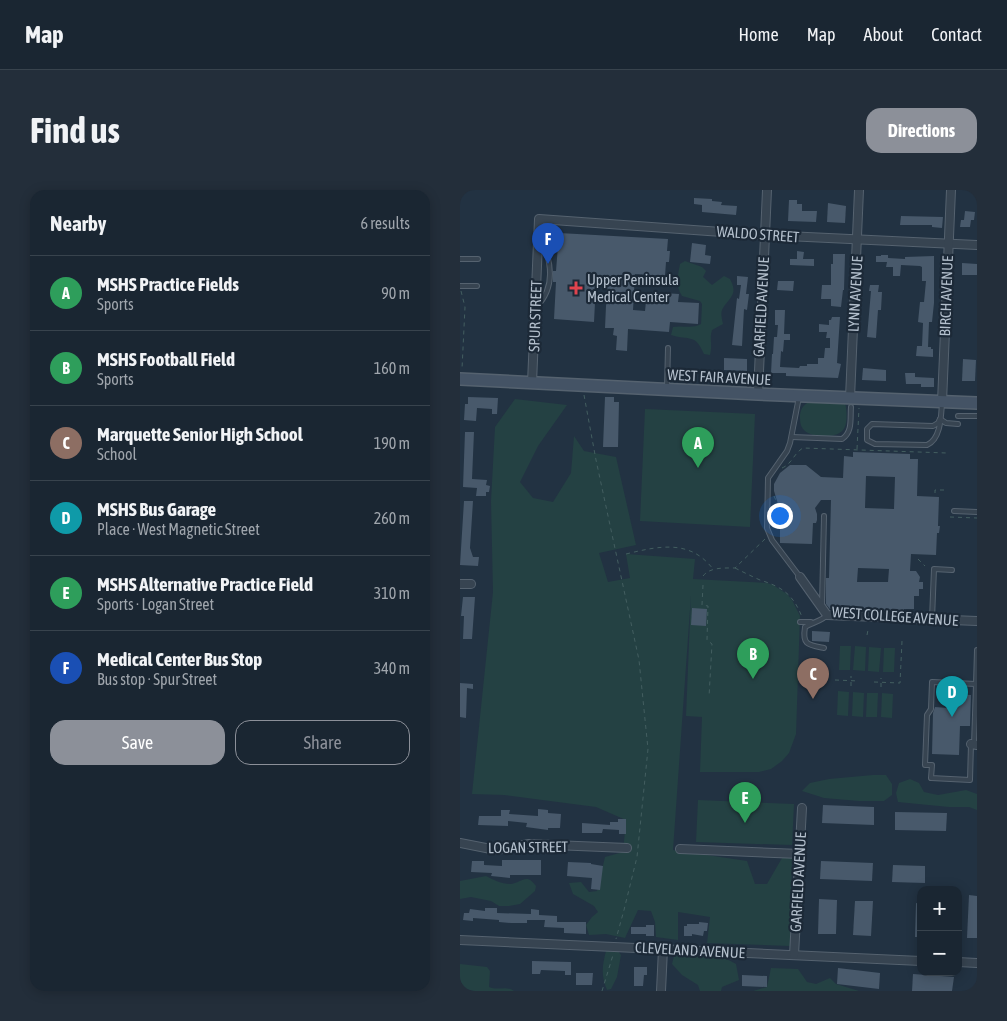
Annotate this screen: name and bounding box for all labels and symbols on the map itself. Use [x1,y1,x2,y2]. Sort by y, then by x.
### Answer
pin: F [532,223,564,264]
street label: WALDO STREET [716,223,800,245]
street label: LYNN AVENUE [845,255,866,332]
street label: BIRCH AVENUE [936,255,956,337]
street label: GARFIELD AVENUE [750,256,772,357]
place label: Upper Peninsula Medical Center [587,271,679,305]
street label: SPUR STREET [525,279,545,352]
marker: Upper Peninsula Medical Center [569,281,583,295]
street label: WEST FAIR AVENUE [667,366,772,388]
pin: A [682,427,714,468]
your location [767,503,793,529]
street label: WEST COLLEGE AVENUE [831,603,959,629]
pin: B [737,638,769,679]
pin: C [797,658,829,699]
pin: D [936,676,968,717]
pin: E [729,782,761,823]
street label: GARFIELD AVENUE [787,831,809,932]
street label: LOGAN STREET [488,838,569,856]
street label: CLEVELAND AVENUE [635,939,746,961]

